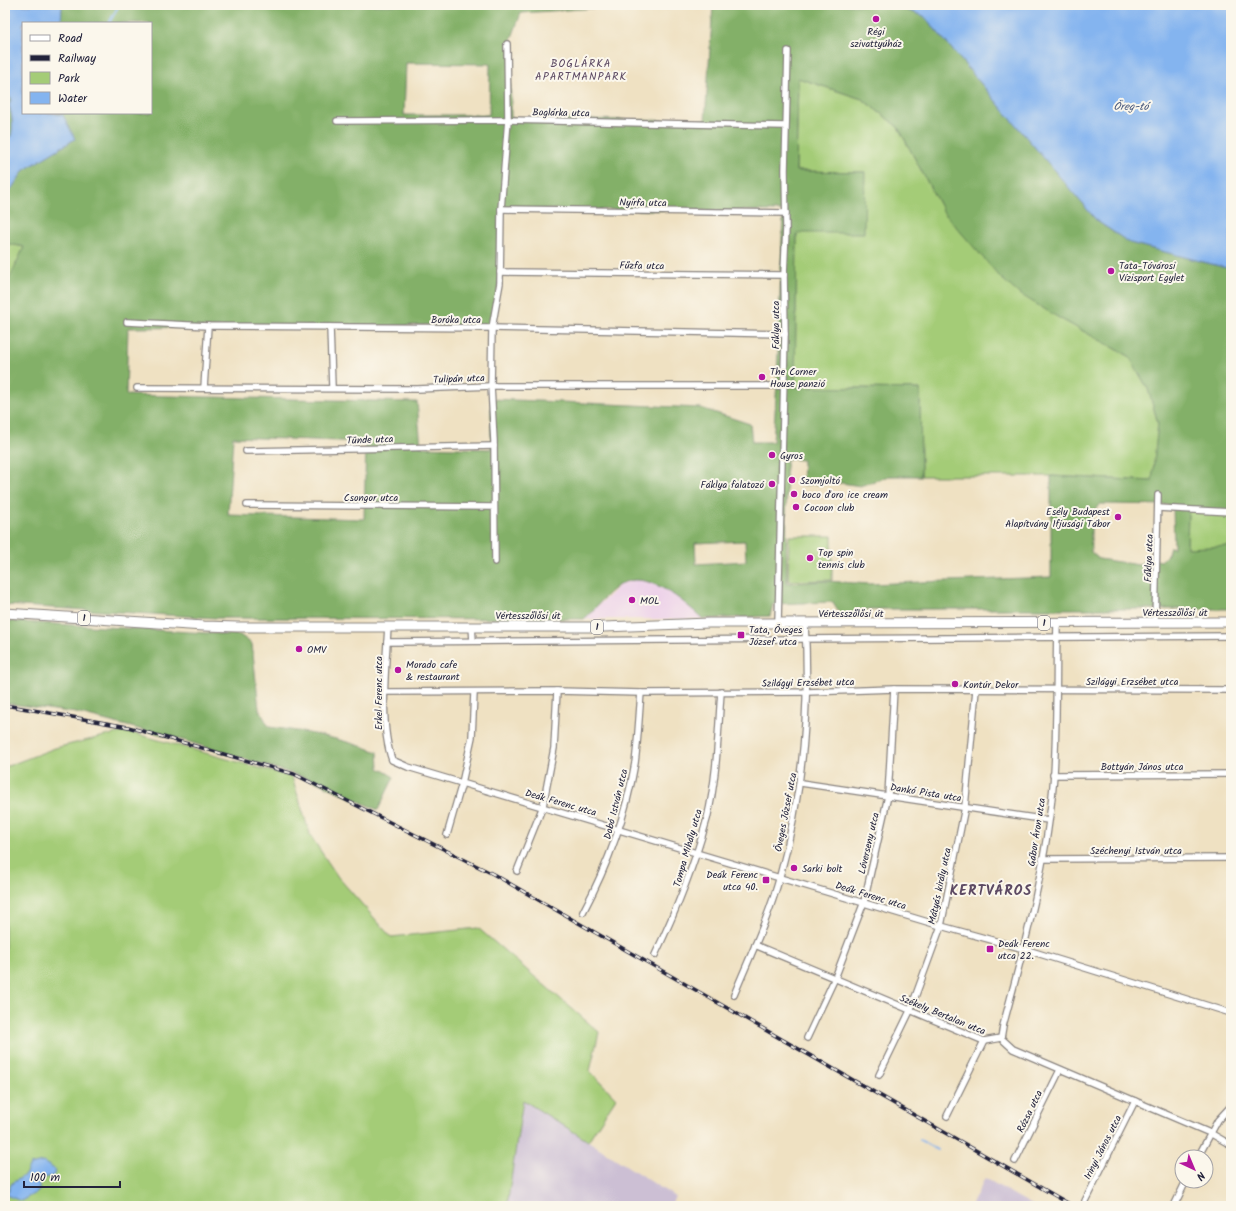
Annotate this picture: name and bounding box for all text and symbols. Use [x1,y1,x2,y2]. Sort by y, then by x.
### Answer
marker: Régi szivattyúház [871,14,881,24]
legend [22,22,152,114]
place label: Régi szivattyúház [850,24,902,52]
text: Road [58,29,83,48]
text: Railway [58,49,96,68]
district label: BOGLÁRKA APARTMANPARK [535,55,627,86]
text: Park [58,69,80,88]
text: Water [58,89,88,108]
water label: Öreg-tó [1114,98,1151,116]
street label: Boglárka utca [532,105,590,122]
street label: Nyírfa utca [619,195,667,211]
street label: Fűzfa utca [619,258,665,274]
place label: Tata-Tóvárosi Vízisport Egylet [1119,258,1184,286]
marker: Tata-Tóvárosi Vízisport Egylet [1106,266,1116,276]
street label: Fáklya utca [768,301,784,349]
street label: Boróka utca [431,312,481,328]
place label: The Corner House panzió [770,364,825,392]
street label: Tulipán utca [433,370,485,388]
marker: The Corner House panzió [757,372,767,382]
street label: Tünde utca [346,431,394,449]
place label: Gyros [780,448,804,464]
marker: Gyros [767,450,777,460]
place label: Szomjoltó [800,473,841,489]
marker: Szomjoltó [787,475,797,485]
place label: Fáklya falatozó [701,477,764,493]
marker: Fáklya falatozó [767,479,777,489]
place label: boco d'oro ice cream [802,487,888,503]
marker: boco d'oro ice cream [789,489,799,499]
street label: Csongor utca [344,490,399,506]
place label: Cocoon club [804,500,855,516]
marker: Cocoon club [791,502,801,512]
place label: Esély Budapest Alapítvány Ifjusági Tábor [1005,504,1111,532]
marker: Esély Budapest Alapítvány Ifjusági Tábor [1113,512,1123,522]
street label: Fáklya utca [1140,533,1158,582]
place label: Top spin tennis club [818,545,865,573]
marker: Top spin tennis club [805,553,815,563]
place label: MOL [640,593,659,609]
marker: MOL [627,595,637,605]
street label: Vértesszőlősi út [1142,605,1208,621]
street label: Vértesszőlősi út [818,606,884,622]
street label: Vértesszőlősi út [495,608,561,624]
road number: 1 [78,611,90,625]
road number: 1 [1038,616,1050,630]
road number: 1 [591,620,603,634]
place label: Tata, Öveges József utca [749,622,803,650]
marker: Tata, Öveges József utca [736,630,746,640]
place label: OMV [307,642,327,658]
marker: OMV [294,644,304,654]
street label: Erkel Ferenc utca [371,656,387,730]
place label: Morado cafe & restaurant [406,657,460,685]
marker: Morado cafe & restaurant [393,665,403,675]
street label: Szilágyi Erzsébet utca [762,674,855,692]
street label: Szilágyi Erzsébet utca [1086,674,1179,690]
place label: Kontúr Dekor [963,677,1019,693]
marker: Kontúr Dekor [950,679,960,689]
street label: Bottyán János utca [1101,759,1184,775]
street label: Dobó István utca [599,767,633,841]
street label: Öveges József utca [770,771,802,853]
street label: Dankó Pista utca [889,779,963,807]
street label: Deák Ferenc utca [523,785,599,821]
street label: Gábor Áron utca [1024,797,1050,867]
street label: Tompa Mihály utca [669,807,707,889]
street label: Lóverseny utca [854,811,884,876]
street label: Széchenyi István utca [1090,843,1182,859]
street label: Mátyás király utca [924,846,956,926]
place label: Sarki bolt [802,861,843,877]
marker: Sarki bolt [789,863,799,873]
place label: Deák Ferenc utca 40. [706,867,759,895]
marker: Deák Ferenc utca 40. [761,875,771,885]
street label: Deák Ferenc utca [833,878,908,914]
district label: KERTVÁROS [950,880,1032,902]
place label: Deák Ferenc utca 22. [998,936,1050,964]
marker: Deák Ferenc utca 22. [985,944,995,954]
street label: Székely Bertalan utca [897,990,988,1040]
street label: Rózsa utca [1013,1087,1047,1135]
street label: Irinyi János utca [1080,1112,1126,1183]
north arrow [1174,1149,1214,1189]
scale bar [24,1163,120,1189]
text: N [1191,1167,1209,1184]
text: 100 m [30,1168,61,1187]

